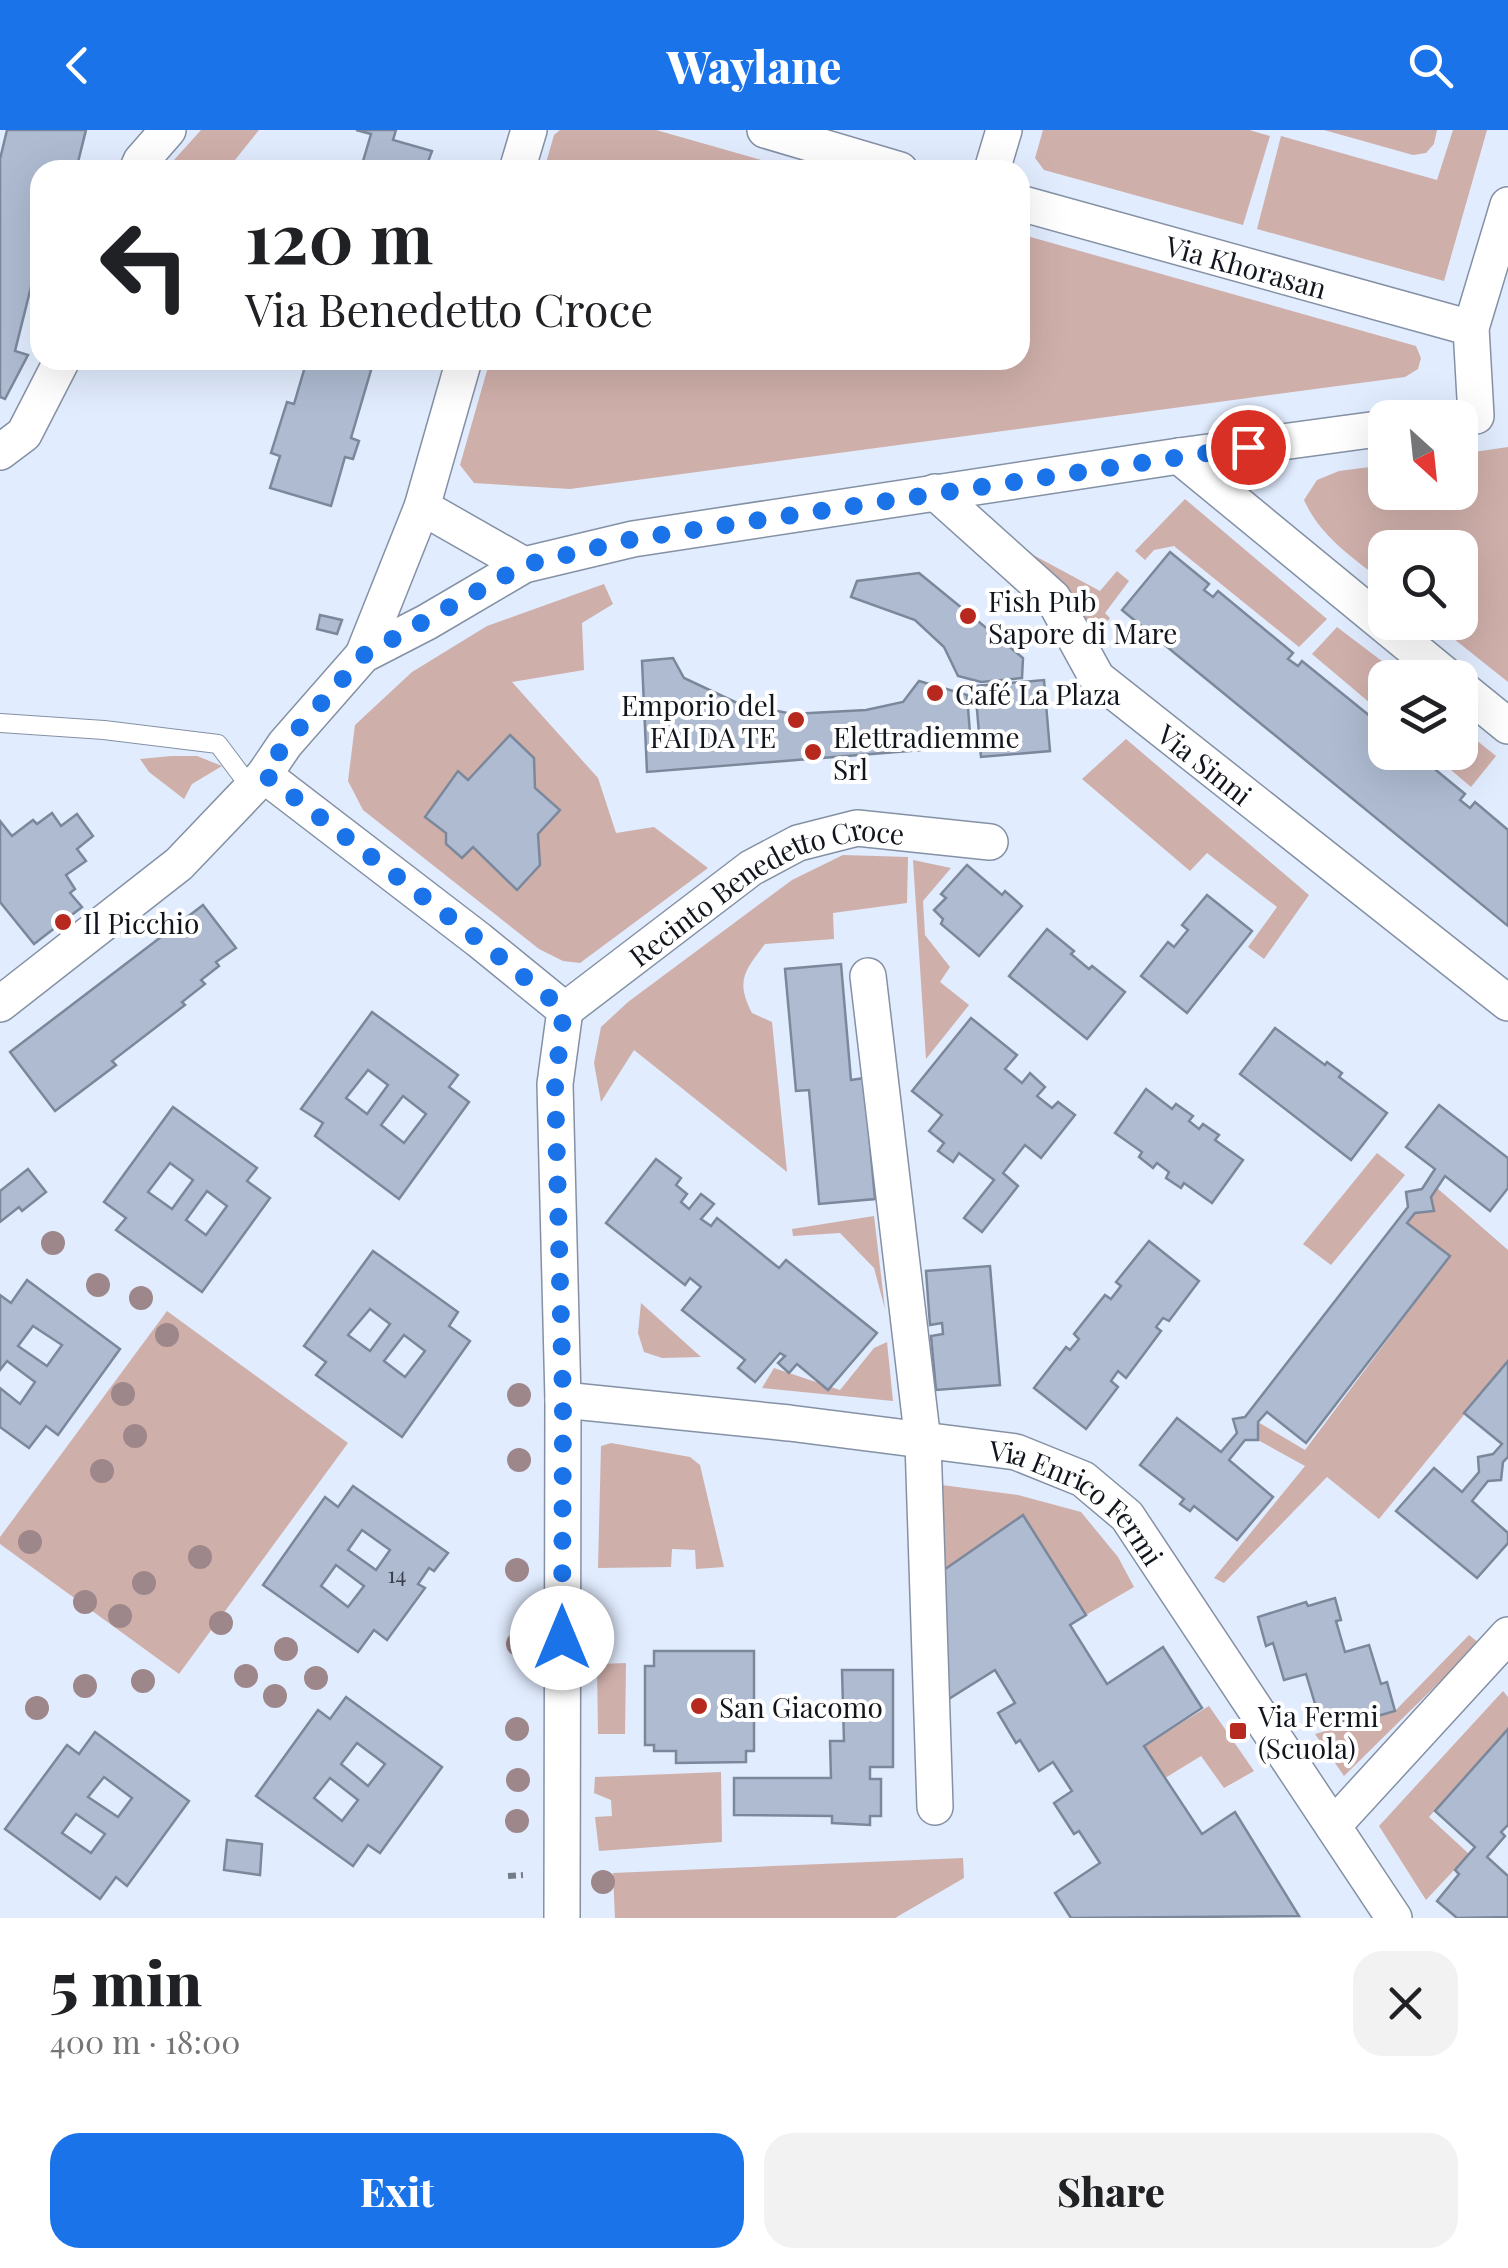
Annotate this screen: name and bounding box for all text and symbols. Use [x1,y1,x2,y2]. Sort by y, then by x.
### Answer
text: Waylane [666,35,842,95]
icon: back [50,38,105,93]
icon: search [1403,38,1458,93]
text: 120 m [245,188,433,282]
icon: left [80,200,210,330]
street label: Via Khorasan [1161,226,1331,306]
text: Via Benedetto Croce [245,278,653,338]
north arrow [1368,400,1478,510]
map controls [1368,400,1478,770]
pin [1206,405,1291,490]
icon: arrive [1221,420,1276,475]
button: search [1368,530,1478,640]
place label: Fish Pub Sapore di Mare [988,582,1177,651]
marker: Fish Pub Sapore di Mare [957,605,979,627]
button: layers [1368,660,1478,770]
place label: Café La Plaza [955,675,1121,712]
marker: Café La Plaza [924,682,946,704]
place label: Emporio del FAI DA TE [621,686,776,755]
marker: Emporio del FAI DA TE [785,709,807,731]
street label: Via Sinni [1150,714,1260,812]
place label: Elettradiemme Srl [833,718,1020,787]
marker: Elettradiemme Srl [802,741,824,763]
street label: Recinto Benedetto Croce [621,809,906,974]
place label: Il Picchio [83,904,199,941]
marker: Il Picchio [52,911,74,933]
street label: Via Enrico Fermi [986,1430,1173,1572]
house number: 14 [387,1559,407,1589]
position arrow [510,1586,614,1690]
place label: San Giacomo [719,1688,883,1725]
marker: San Giacomo [688,1695,710,1717]
place label: Via Fermi (Scuola) [1257,1697,1379,1766]
marker: Via Fermi (Scuola) [1227,1720,1249,1742]
text: 5 min [50,1941,202,2021]
button: close [1353,1951,1458,2056]
text: 400 m · 18:00 [50,2019,240,2062]
button: Exit [50,2133,744,2248]
button: Share [764,2133,1458,2248]

